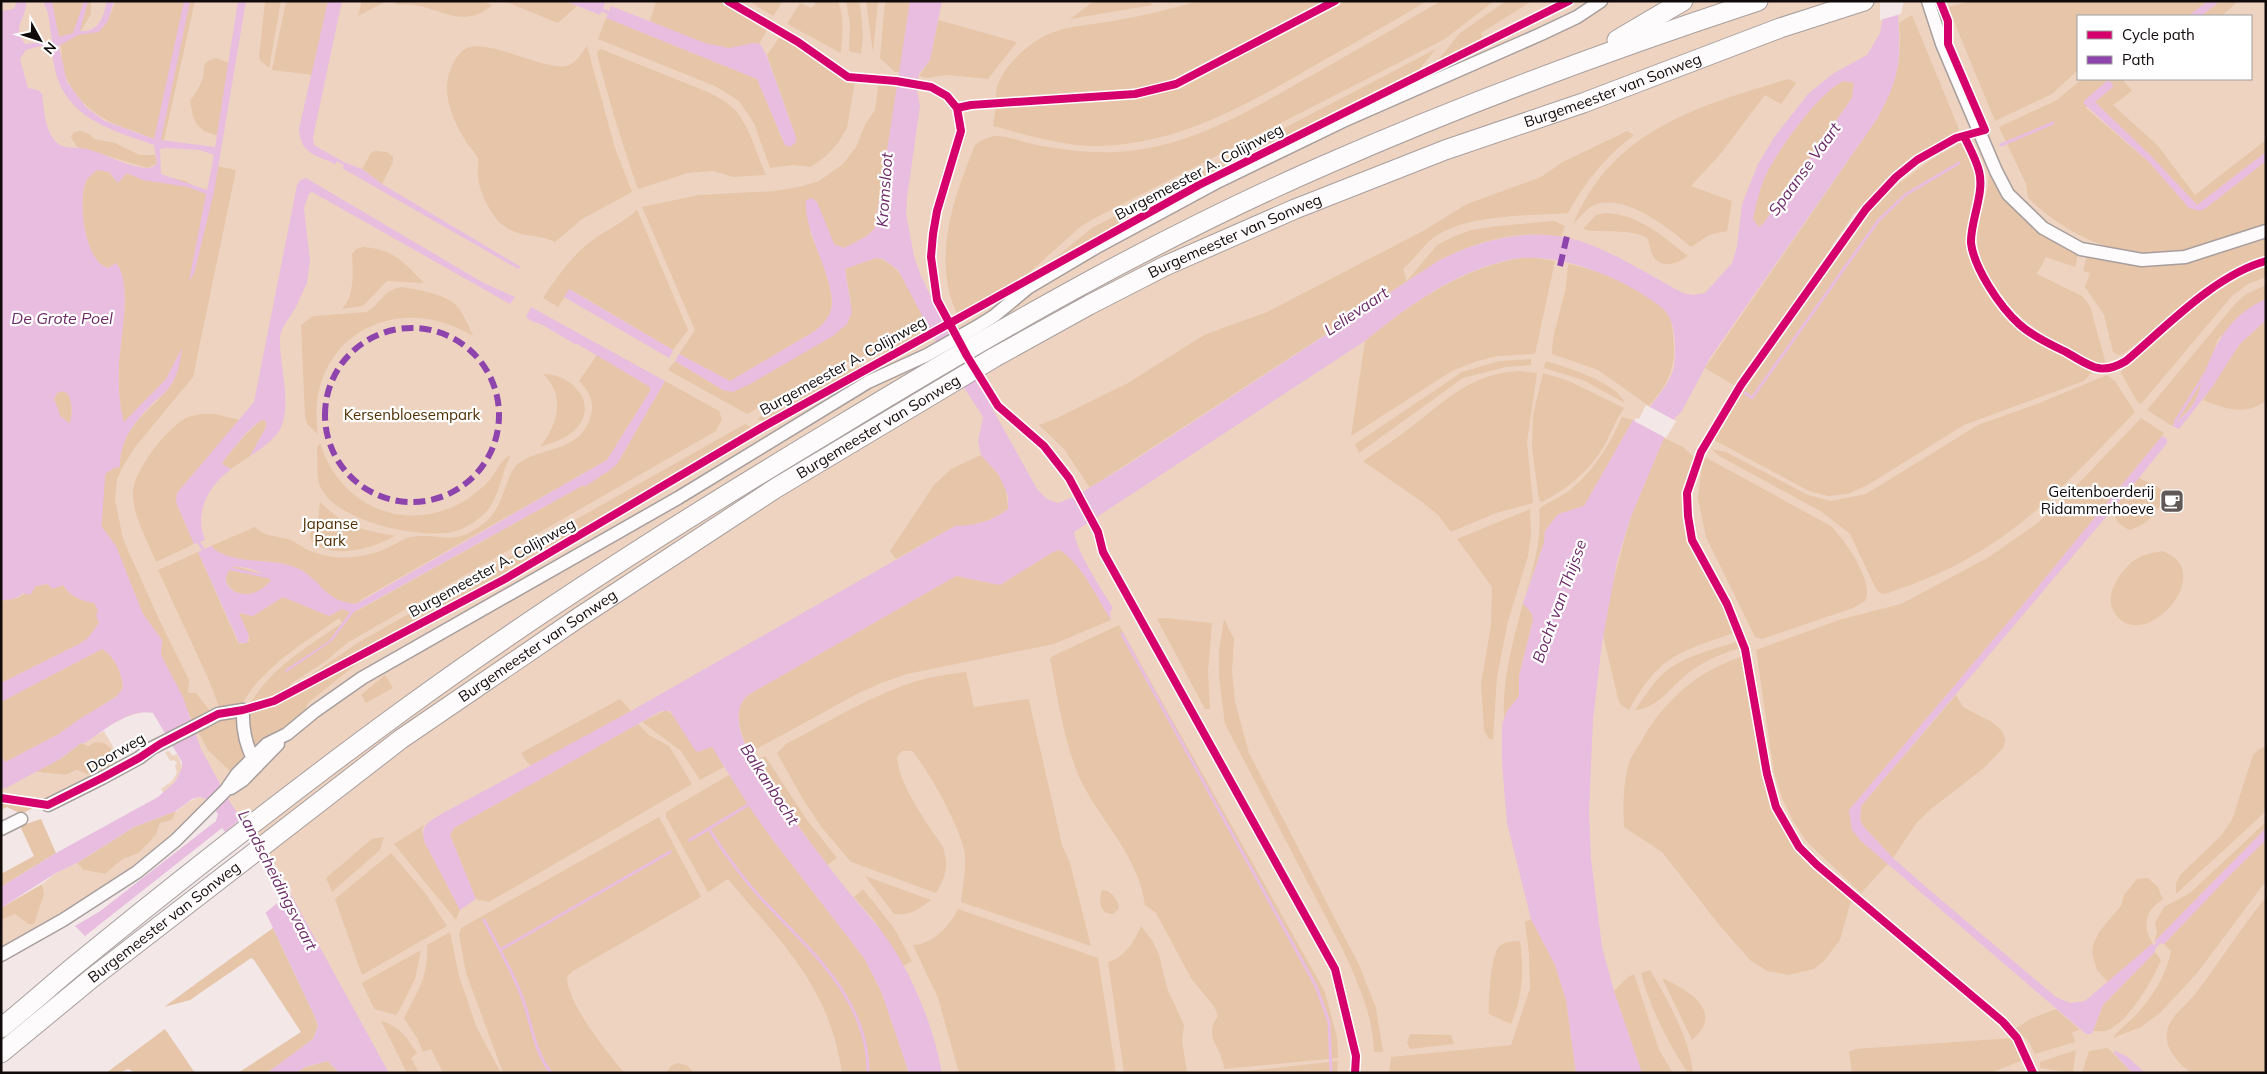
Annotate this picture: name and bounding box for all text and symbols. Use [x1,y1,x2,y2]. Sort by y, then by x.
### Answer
north arrow [15,15,65,65]
legend [2077,15,2252,80]
text: Cycle path [2122,25,2195,44]
text: N [40,39,60,58]
street label: Burgemeester van Sonweg [1522,49,1704,131]
text: Path [2122,50,2154,69]
water label: Spaanse Vaart [1764,118,1845,219]
street label: Burgemeester A. Colijnweg [1112,119,1286,224]
water label: Kromsloot [871,152,897,228]
street label: Burgemeester van Sonweg [1145,189,1324,282]
water label: Lelievaart [1320,282,1392,340]
water label: De Grote Poel [11,308,113,328]
street label: Burgemeester A. Colijnweg [756,312,929,419]
street label: Burgemeester van Sonweg [793,370,963,483]
park label: Kersenbloesempark [344,405,481,424]
place label: Geitenboerderij Ridammerhoeve [2041,482,2154,518]
cafe icon: Geitenboerderij Ridammerhoeve [2159,488,2185,514]
park label: Japanse Park [302,514,358,550]
street label: Burgemeester A. Colijnweg [405,514,578,621]
water label: Bocht van Thijsse [1527,536,1591,665]
street label: Burgemeester van Sonweg [455,585,620,706]
street label: Doorweg [83,728,148,777]
water label: Balkanbocht [736,740,804,829]
water label: Landscheidingsvaart [234,807,322,954]
street label: Burgemeester van Sonweg [84,857,244,987]

